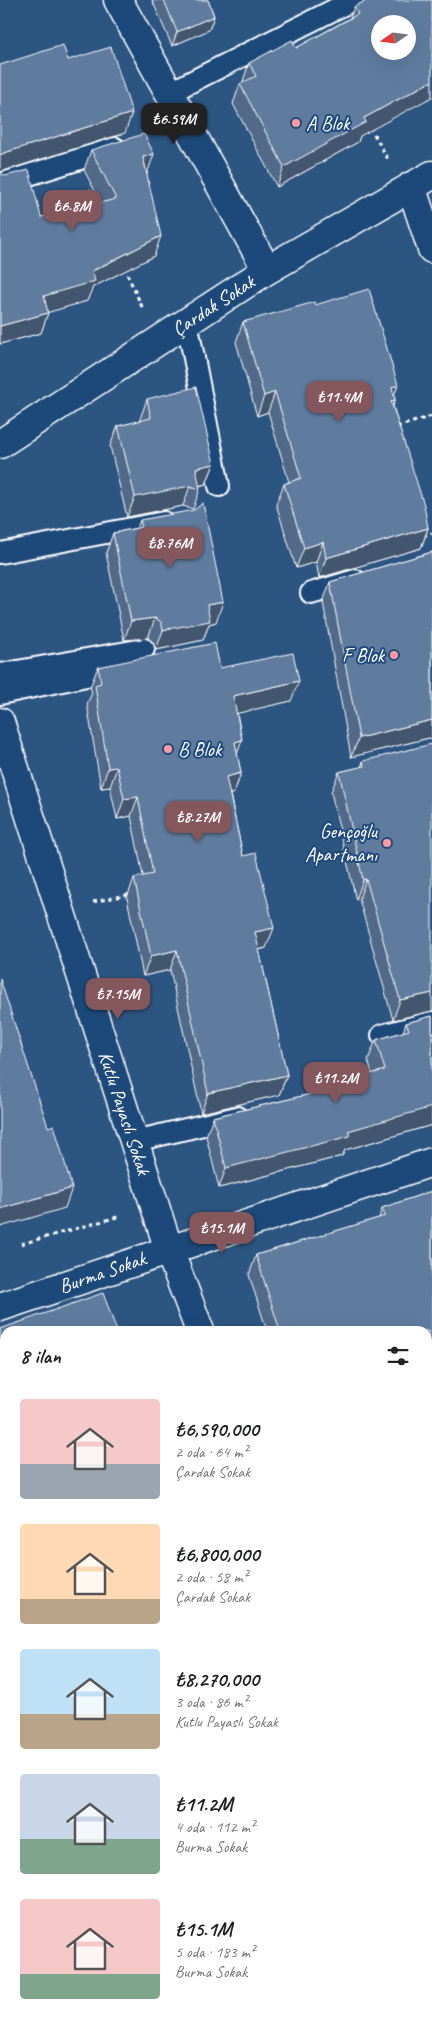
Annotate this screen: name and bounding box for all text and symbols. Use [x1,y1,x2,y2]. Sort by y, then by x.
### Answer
north arrow [371,15,416,60]
map controls [371,15,416,60]
pin: ₺6.59M [133,102,215,145]
text: ₺6.59M [152,109,196,129]
place label: A Blok [306,111,351,136]
marker: A Blok [290,117,302,129]
pin: ₺6.8M [37,190,107,232]
text: ₺6.8M [54,196,90,216]
street label: Çardak Sokak [167,268,261,341]
pin: ₺11.4M [298,380,380,423]
text: ₺11.4M [317,387,361,407]
pin: ₺8.76M [129,526,211,569]
text: ₺8.76M [148,533,192,553]
place label: F Blok [342,643,386,668]
marker: F Blok [388,649,400,661]
place label: B Blok [178,737,223,762]
marker: B Blok [162,743,174,755]
pin: ₺8.27M [157,800,239,843]
text: ₺8.27M [176,807,220,827]
place label: Gençoğlu Apartmanı [305,819,379,867]
marker: Gençoğlu Apartmanı [381,837,393,849]
pin: ₺7.15M [77,978,159,1020]
text: ₺7.15M [96,984,140,1004]
street label: Kutlu Payaslı Sokak [93,1048,157,1180]
pin: ₺11.2M [295,1062,377,1104]
text: ₺11.2M [314,1068,358,1088]
pin: ₺15.1M [181,1212,263,1254]
text: ₺15.1M [200,1218,244,1238]
street label: Burma Sokak [55,1245,150,1299]
icon: filters [384,1342,412,1370]
text: 8 ilan [20,1343,61,1369]
text: ₺6,590,000 [175,1416,259,1442]
icon: home [60,1419,120,1479]
text: 2 oda · 64 m² [175,1442,248,1462]
text: Çardak Sokak [175,1462,250,1482]
text: ₺6,800,000 [175,1541,259,1567]
icon: home [60,1544,120,1604]
text: 2 oda · 58 m² [175,1567,248,1587]
text: Çardak Sokak [175,1587,250,1607]
text: ₺8,270,000 [175,1666,259,1692]
icon: home [60,1669,120,1729]
text: 3 oda · 86 m² [175,1692,248,1712]
text: Kutlu Payaslı Sokak [175,1712,278,1732]
text: ₺11.2M [175,1791,232,1817]
icon: home [60,1794,120,1854]
text: 4 oda · 112 m² [175,1817,255,1837]
text: Burma Sokak [175,1837,247,1857]
text: ₺15.1M [175,1916,232,1942]
icon: home [60,1919,120,1979]
text: 5 oda · 183 m² [175,1942,255,1962]
text: Burma Sokak [175,1962,247,1982]

